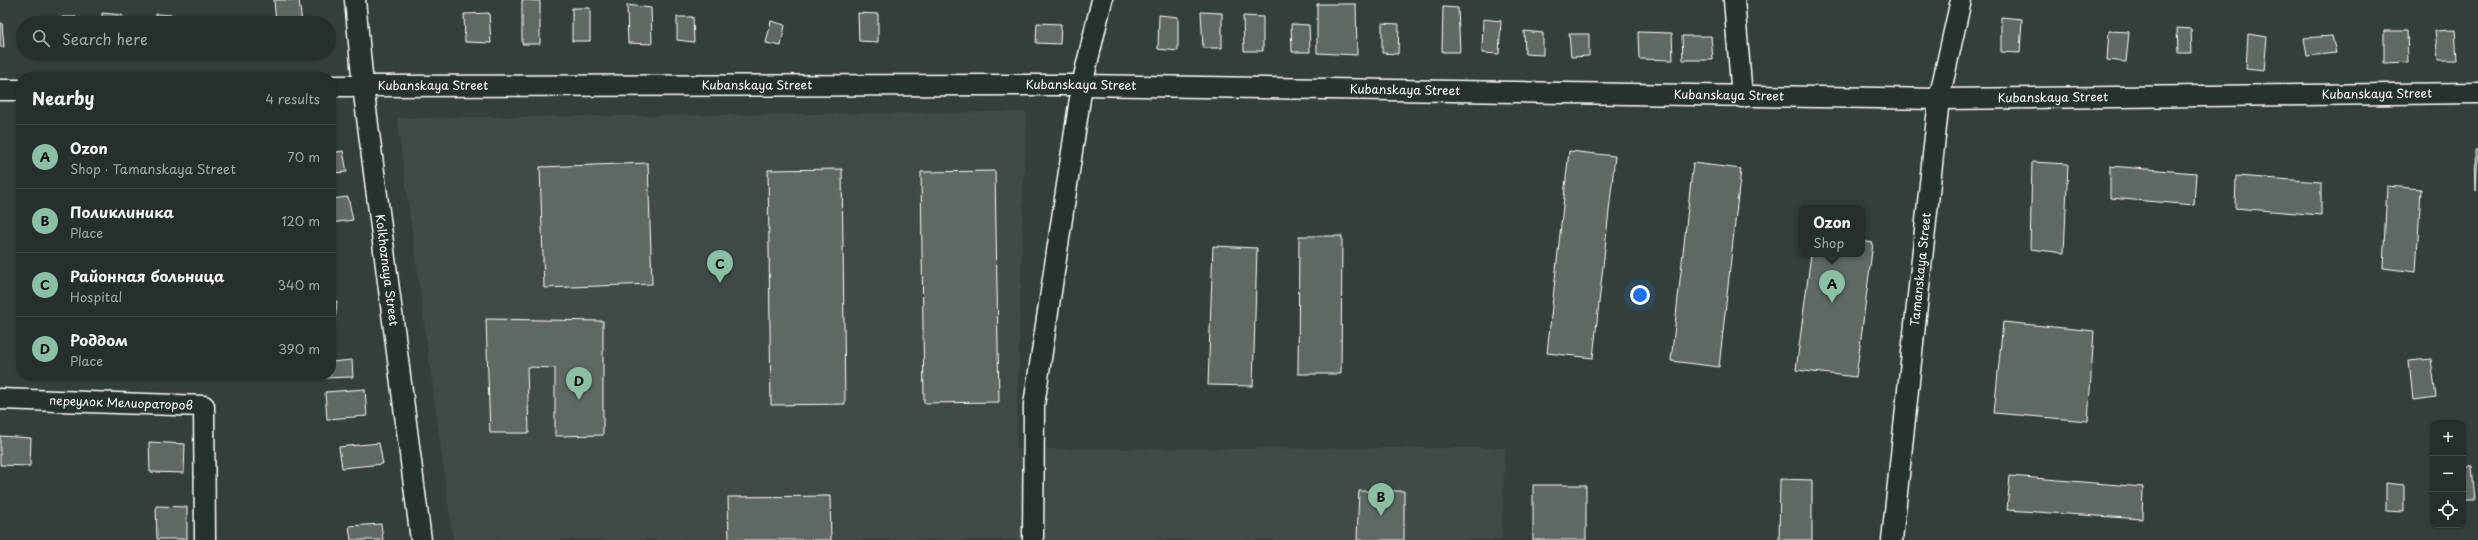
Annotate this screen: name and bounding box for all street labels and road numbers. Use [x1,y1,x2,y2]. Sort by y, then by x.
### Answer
street label: Kubanskaya Street [702,75,812,94]
street label: Kubanskaya Street [1026,75,1136,94]
street label: Kubanskaya Street [378,76,488,94]
street label: Kubanskaya Street [1350,79,1460,99]
street label: Kubanskaya Street [2322,84,2432,103]
street label: Kubanskaya Street [1674,85,1784,104]
street label: Kubanskaya Street [1998,87,2108,106]
street label: Tamanskaya Street [1905,212,1935,327]
street label: Kolkhoznaya Street [371,213,404,327]
street label: переулок Мелиораторов [49,391,193,414]

